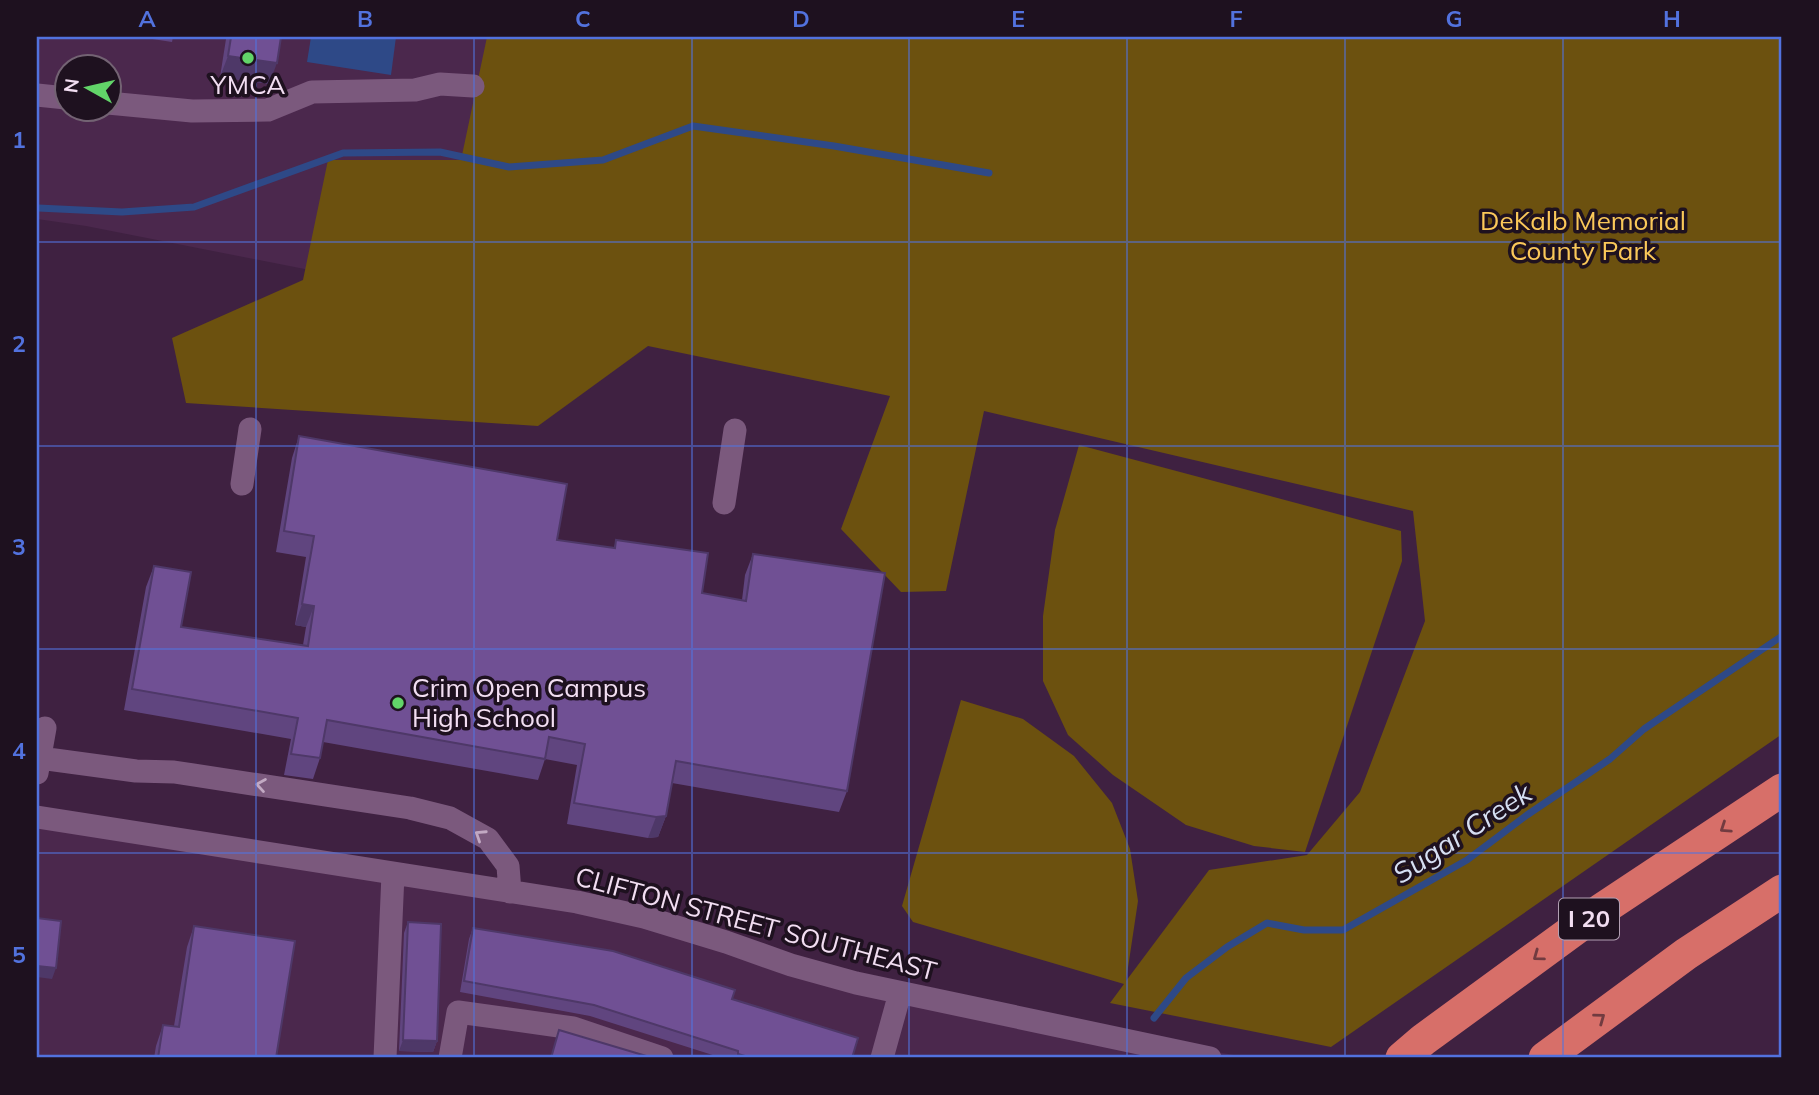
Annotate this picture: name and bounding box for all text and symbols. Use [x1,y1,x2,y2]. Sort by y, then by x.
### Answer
text: A [138,4,156,33]
text: B [357,4,373,33]
text: C [575,4,591,33]
text: D [792,4,810,33]
text: E [1011,4,1025,33]
text: F [1229,4,1243,33]
text: G [1445,4,1463,33]
text: H [1663,4,1681,33]
marker: YMCA [240,50,256,66]
north arrow [52,52,122,122]
place label: YMCA [210,68,285,101]
text: N [58,77,84,94]
text: 1 [12,125,26,154]
park label: DeKalb Memorial County Park [1480,204,1686,267]
text: 2 [12,329,26,358]
text: 3 [12,532,26,561]
place label: Crim Open Campus High School [412,671,646,734]
marker: Crim Open Campus High School [390,695,406,711]
text: 4 [12,736,26,765]
water label: Sugar Creek [1386,774,1539,890]
one-way arrow [255,778,266,793]
one-way arrow [1720,819,1733,832]
one-way arrow [475,831,488,844]
street label: CLIFTON STREET SOUTHEAST [572,859,941,988]
road number: I 20 [1559,898,1619,939]
text: 5 [12,940,26,969]
one-way arrow [1533,948,1546,960]
one-way arrow [1592,1013,1605,1026]

